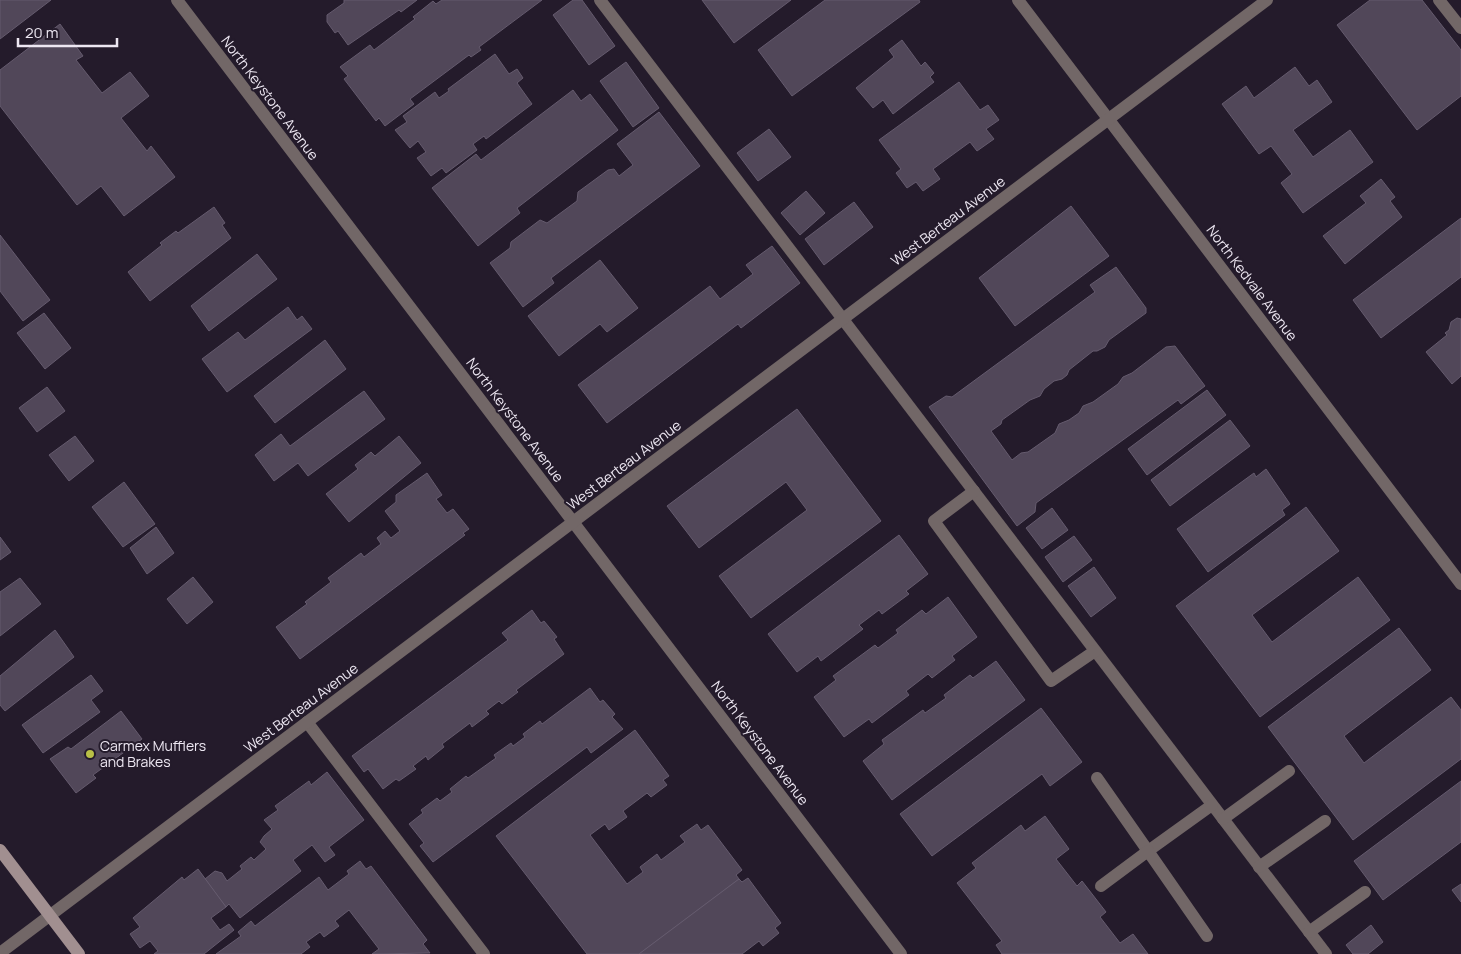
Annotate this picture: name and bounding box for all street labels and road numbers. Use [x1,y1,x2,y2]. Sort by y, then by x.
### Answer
street label: North Keystone Avenue [217,32,323,164]
street label: West Berteau Avenue [887,171,1009,270]
street label: North Kedvale Avenue [1203,221,1302,345]
street label: North Keystone Avenue [462,354,568,486]
street label: West Berteau Avenue [563,415,685,514]
street label: West Berteau Avenue [240,658,362,757]
street label: North Keystone Avenue [707,677,813,809]

